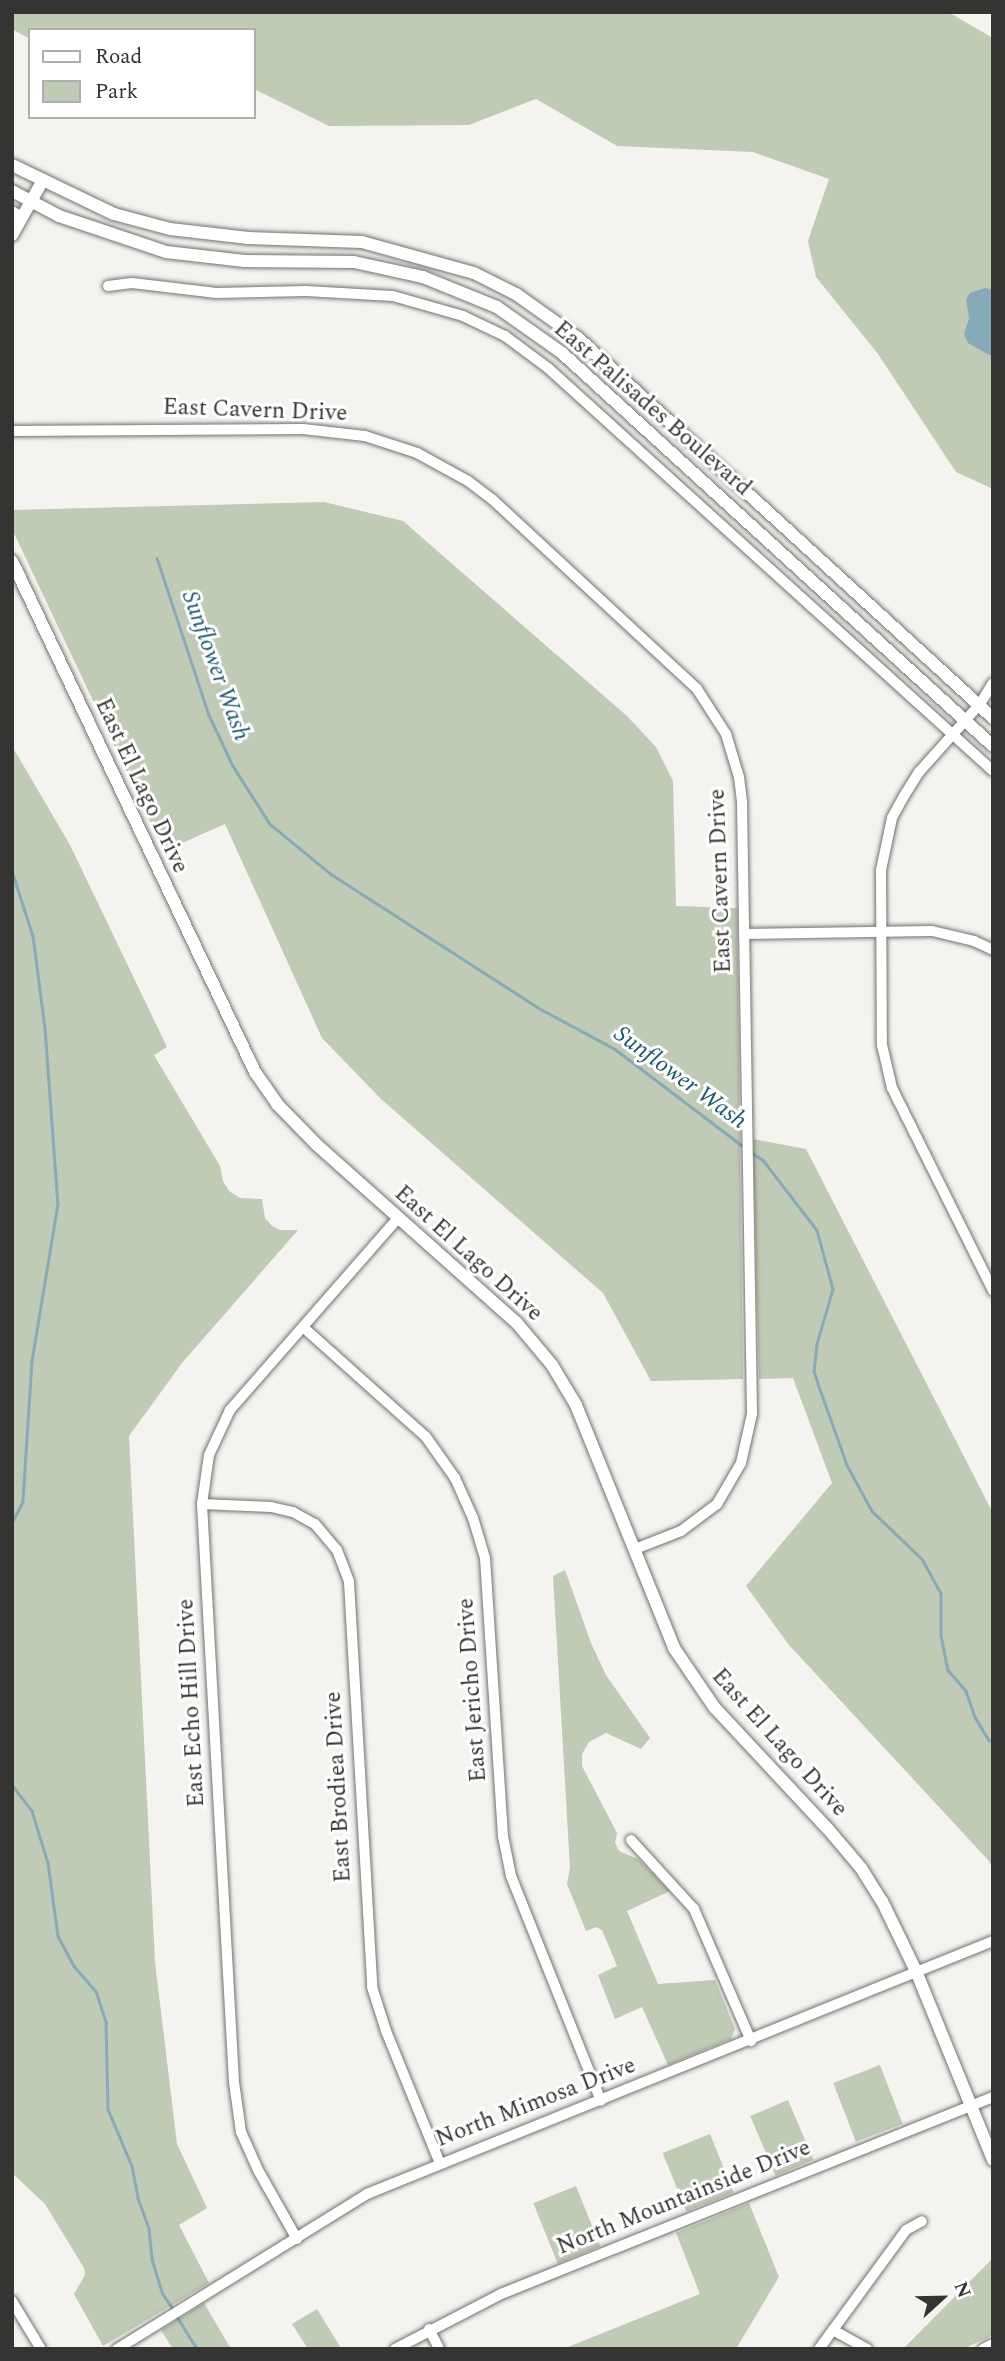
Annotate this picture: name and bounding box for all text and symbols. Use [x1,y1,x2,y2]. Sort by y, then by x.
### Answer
legend [28,28,256,119]
text: Road [95,41,142,73]
text: Park [95,76,138,108]
street label: East Palisades Boulevard [548,316,756,502]
street label: East Cavern Drive [162,394,348,428]
water label: Sunflower Wash [175,587,255,745]
street label: East El Lago Drive [88,694,194,878]
street label: East Cavern Drive [704,788,738,974]
water label: Sunflower Wash [608,1020,752,1136]
street label: East El Lago Drive [388,1180,548,1328]
street label: East Jericho Drive [453,1597,493,1783]
street label: East Echo Hill Drive [173,1598,211,1808]
street label: East El Lago Drive [705,1663,853,1823]
street label: East Brodiea Drive [320,1691,358,1883]
street label: North Mimosa Drive [432,2052,640,2154]
street label: North Mountainside Drive [553,2134,815,2262]
north arrow [907,2263,977,2333]
text: N [946,2277,978,2303]

